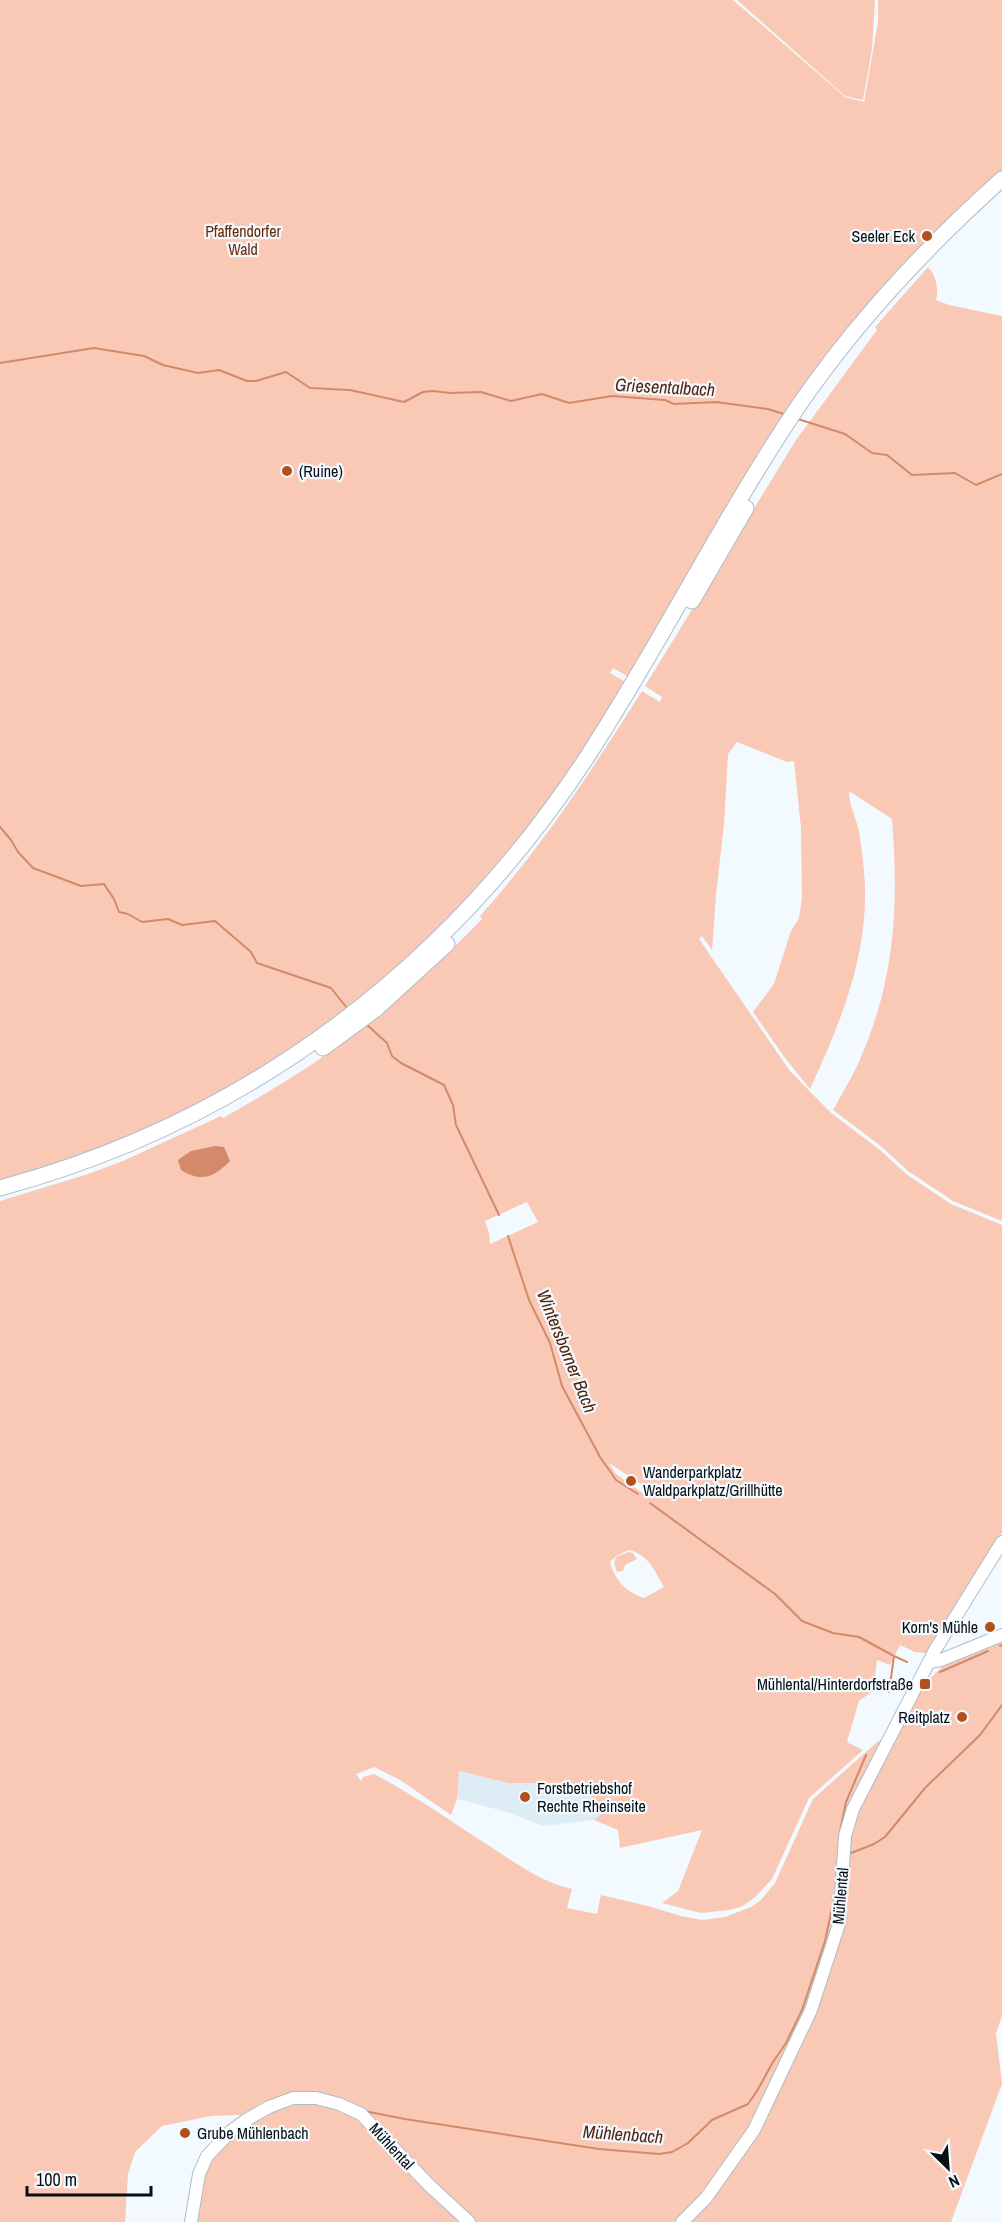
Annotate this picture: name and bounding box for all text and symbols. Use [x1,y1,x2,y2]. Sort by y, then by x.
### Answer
park label: Pfaffendorfer Wald [205,220,281,260]
place label: Seeler Eck [852,225,915,247]
marker: Seeler Eck [920,229,934,243]
water label: Griesentalbach [614,372,716,402]
place label: (Ruine) [299,460,343,482]
marker: (Ruine) [280,464,294,478]
water label: Wintersborner Bach [531,1286,603,1416]
place label: Wanderparkplatz Waldparkplatz/Grillhütte [643,1461,783,1501]
marker: Wanderparkplatz Waldparkplatz/Grillhütte [624,1474,638,1488]
place label: Korn's Mühle [902,1616,978,1638]
marker: Korn's Mühle [983,1620,997,1634]
place label: Mühlental/Hinterdorfstraße [757,1673,913,1695]
marker: Mühlental/Hinterdorfstraße [918,1677,932,1691]
place label: Reitplatz [898,1706,950,1728]
marker: Reitplatz [955,1710,969,1724]
place label: Forstbetriebshof Rechte Rheinseite [537,1777,646,1817]
marker: Forstbetriebshof Rechte Rheinseite [518,1790,532,1804]
street label: Mühlental [827,1867,853,1925]
street label: Mühlental [365,2118,419,2174]
water label: Mühlenbach [582,2119,664,2149]
place label: Grube Mühlenbach [197,2122,309,2144]
marker: Grube Mühlenbach [178,2126,192,2140]
north arrow [918,2138,978,2198]
scale bar [27,2159,152,2197]
text: 100 m [36,2167,77,2192]
text: N [945,2170,963,2194]

